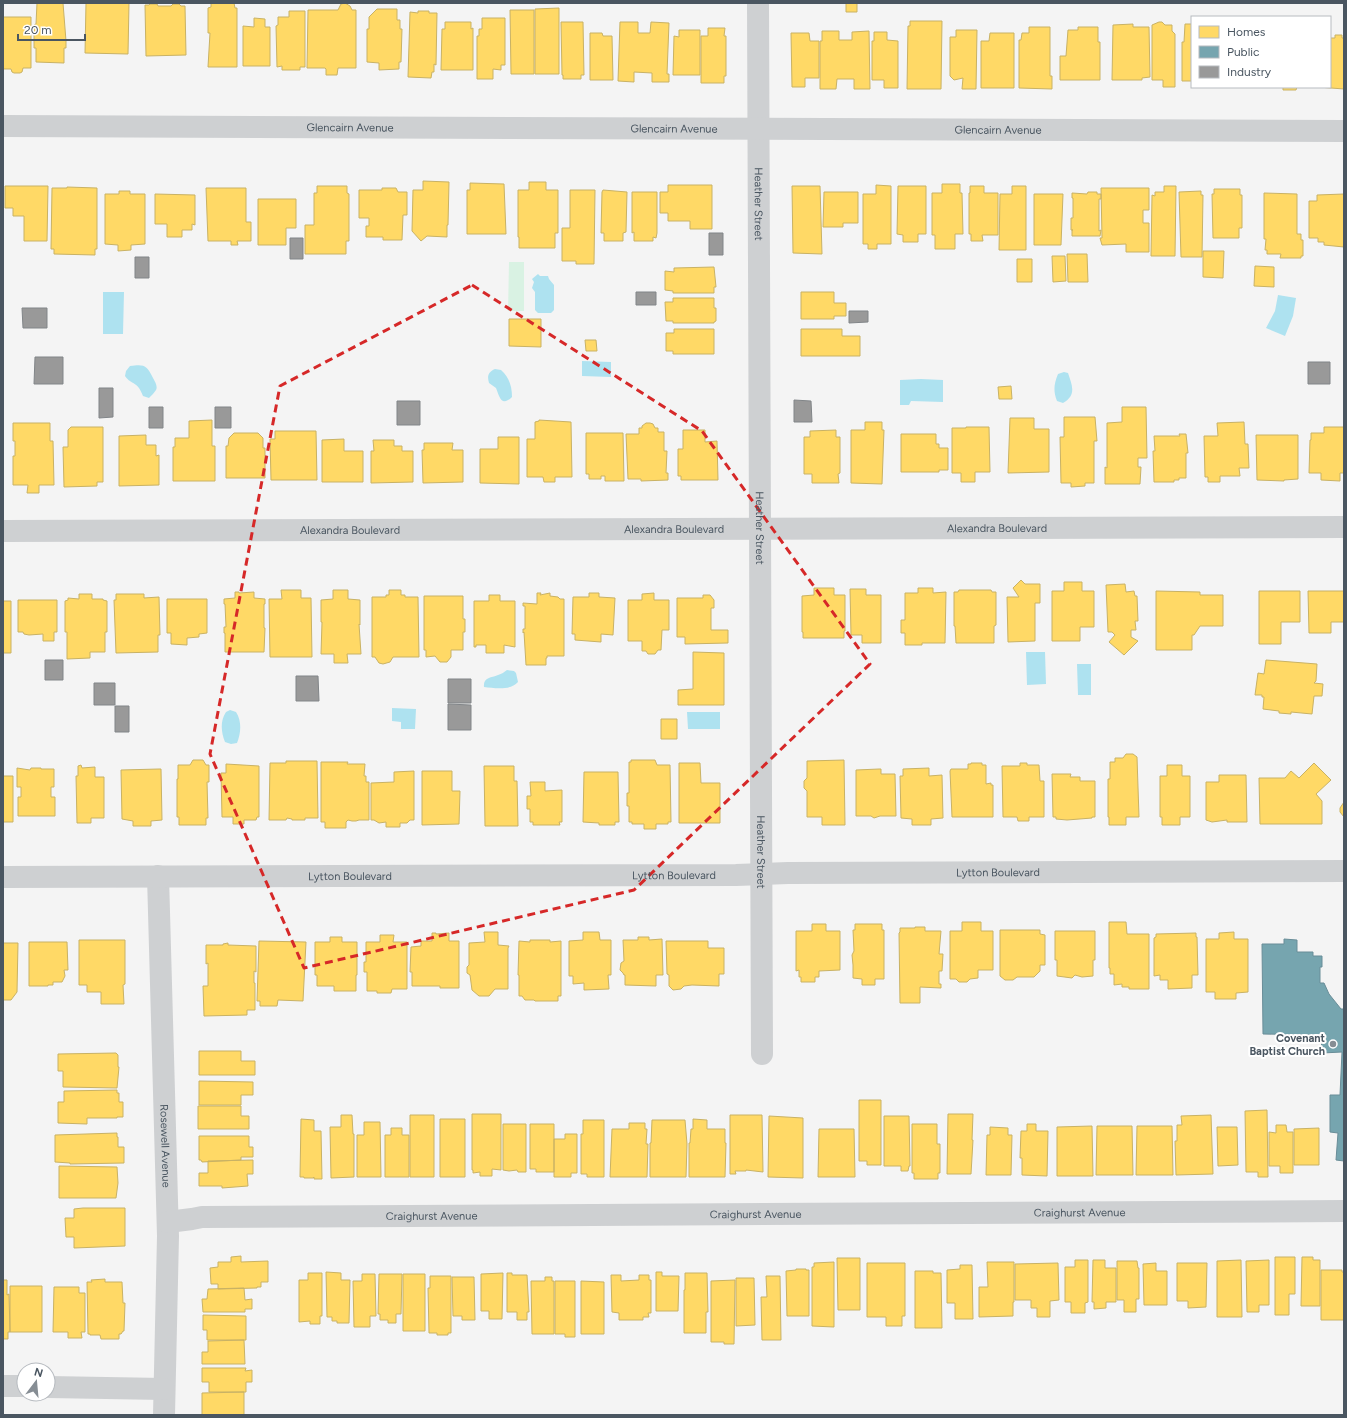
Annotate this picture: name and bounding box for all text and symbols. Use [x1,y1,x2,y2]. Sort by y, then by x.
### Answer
scale bar [18,16,85,42]
legend [1191,16,1331,88]
text: 20 m [24,23,52,37]
text: Homes [1227,25,1266,39]
text: Public [1227,45,1260,59]
text: Industry [1227,65,1272,79]
street label: Glencairn Avenue [307,121,393,134]
street label: Glencairn Avenue [631,122,717,135]
street label: Glencairn Avenue [955,123,1041,136]
street label: Heather Street [752,167,765,241]
street label: Heather Street [753,491,767,565]
street label: Alexandra Boulevard [947,521,1047,535]
street label: Alexandra Boulevard [624,522,724,536]
street label: Alexandra Boulevard [300,523,400,537]
street label: Heather Street [755,815,768,889]
street label: Lytton Boulevard [956,866,1040,879]
street label: Lytton Boulevard [308,869,392,883]
street label: Lytton Boulevard [632,869,716,882]
place label: Covenant Baptist Church [1249,1032,1326,1058]
marker: Covenant Baptist Church [1328,1039,1338,1049]
street label: Rosewell Avenue [158,1104,173,1188]
street label: Craighurst Avenue [1034,1206,1125,1219]
street label: Craighurst Avenue [710,1207,801,1221]
street label: Craighurst Avenue [386,1209,477,1223]
north arrow [16,1362,56,1402]
text: N [33,1365,45,1380]

